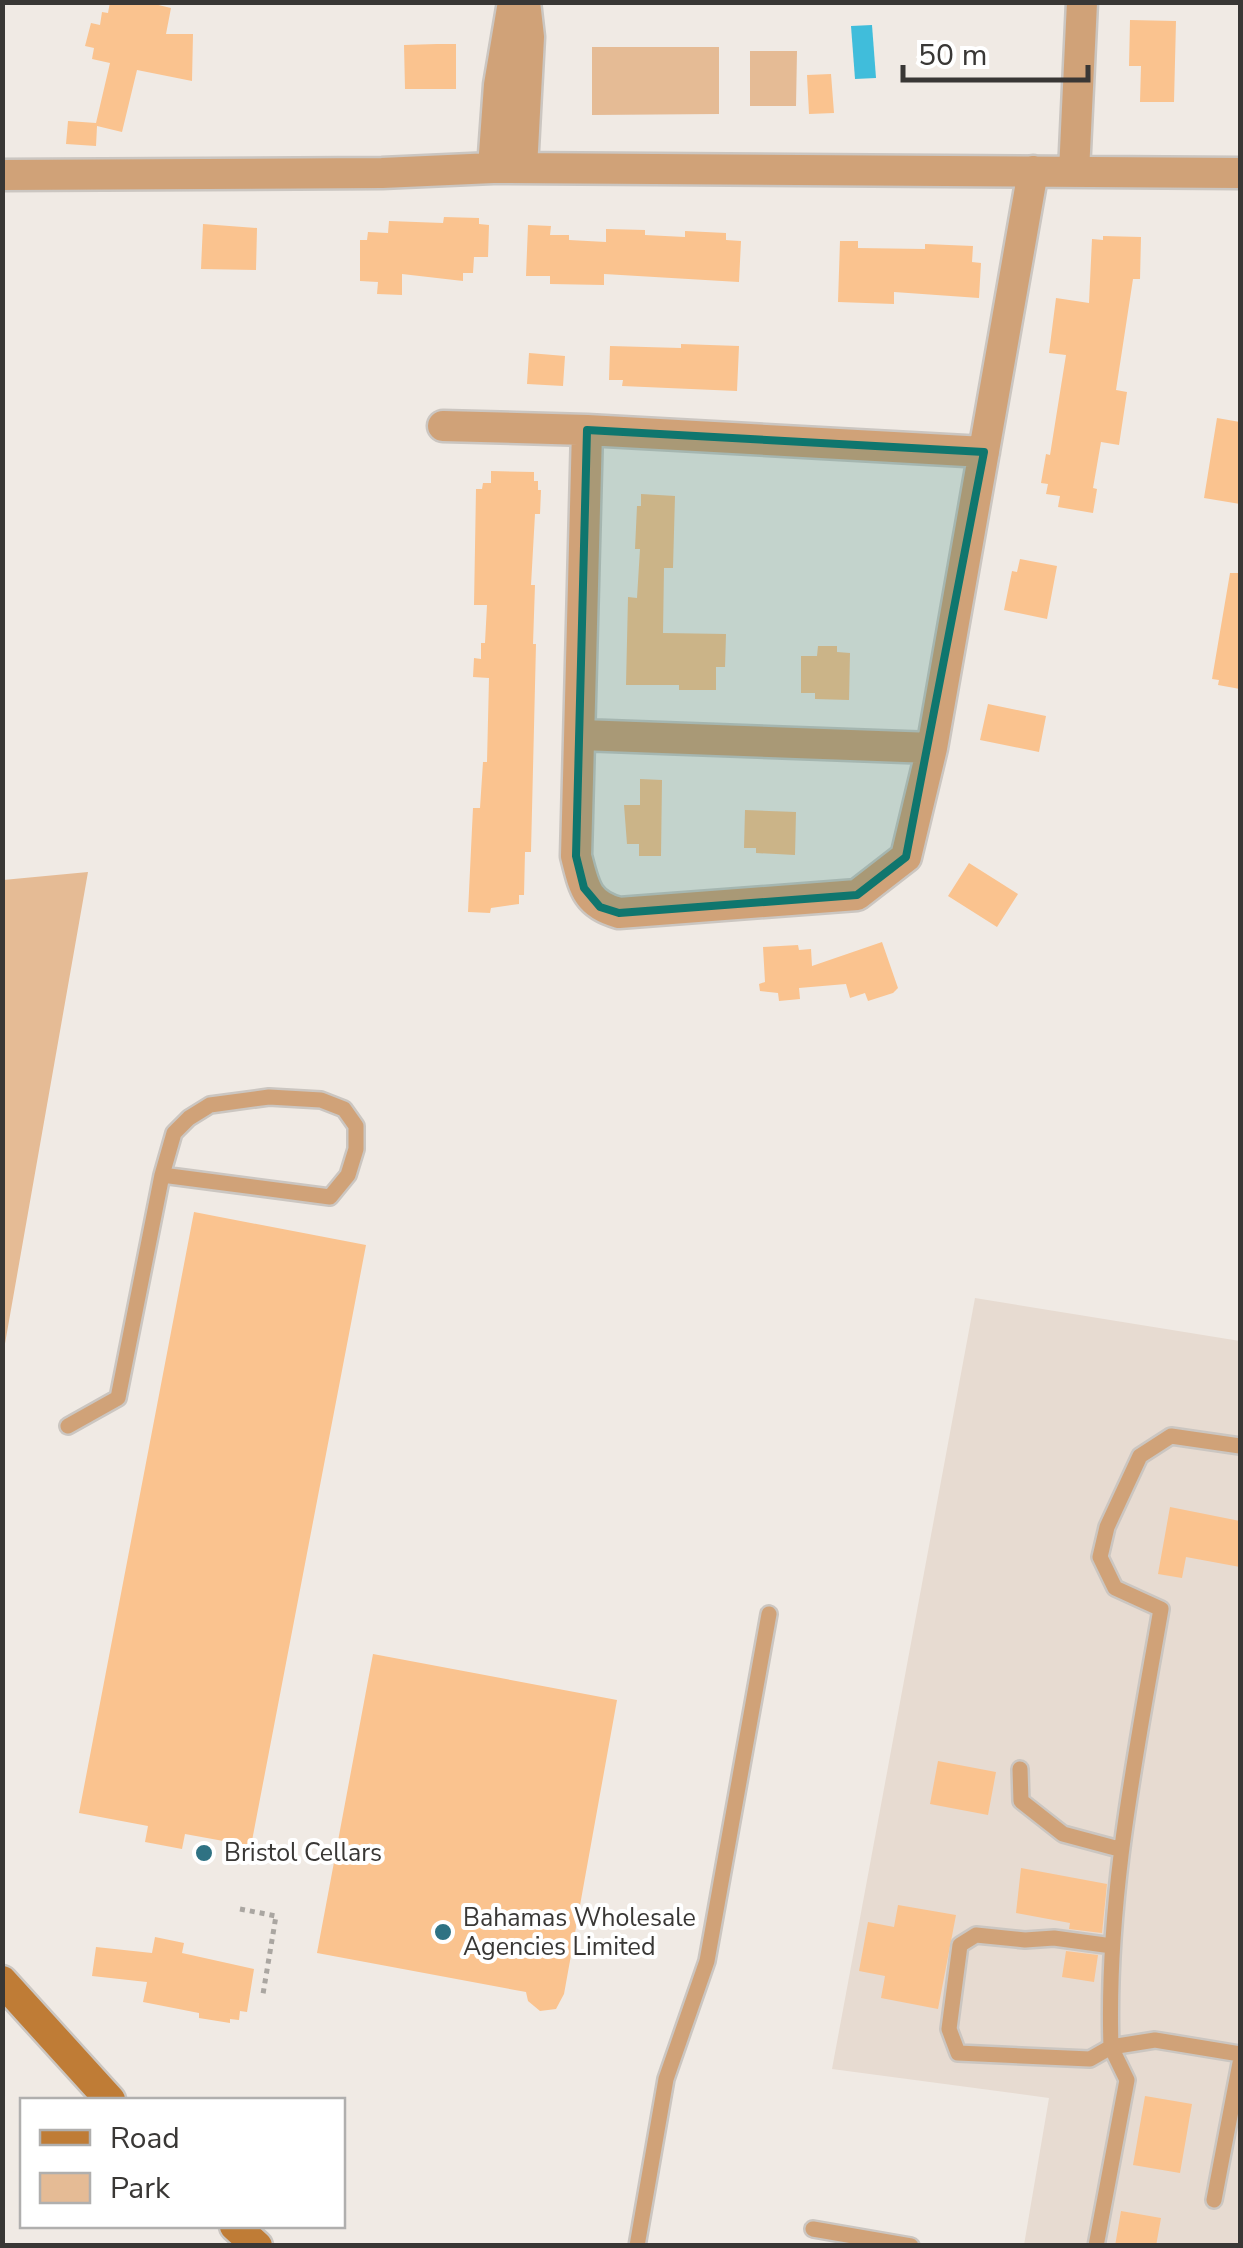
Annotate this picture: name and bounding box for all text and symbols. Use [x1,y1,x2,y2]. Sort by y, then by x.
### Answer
scale bar [903,20,1088,82]
text: 50 m [918,35,987,76]
place label: Bristol Cellars [224,1836,382,1870]
marker: Bristol Cellars [193,1842,215,1864]
place label: Bahamas Wholesale Agencies Limited [463,1901,696,1964]
marker: Bahamas Wholesale Agencies Limited [432,1921,454,1943]
legend [20,2098,345,2228]
text: Road [110,2118,180,2159]
text: Park [110,2168,171,2209]

